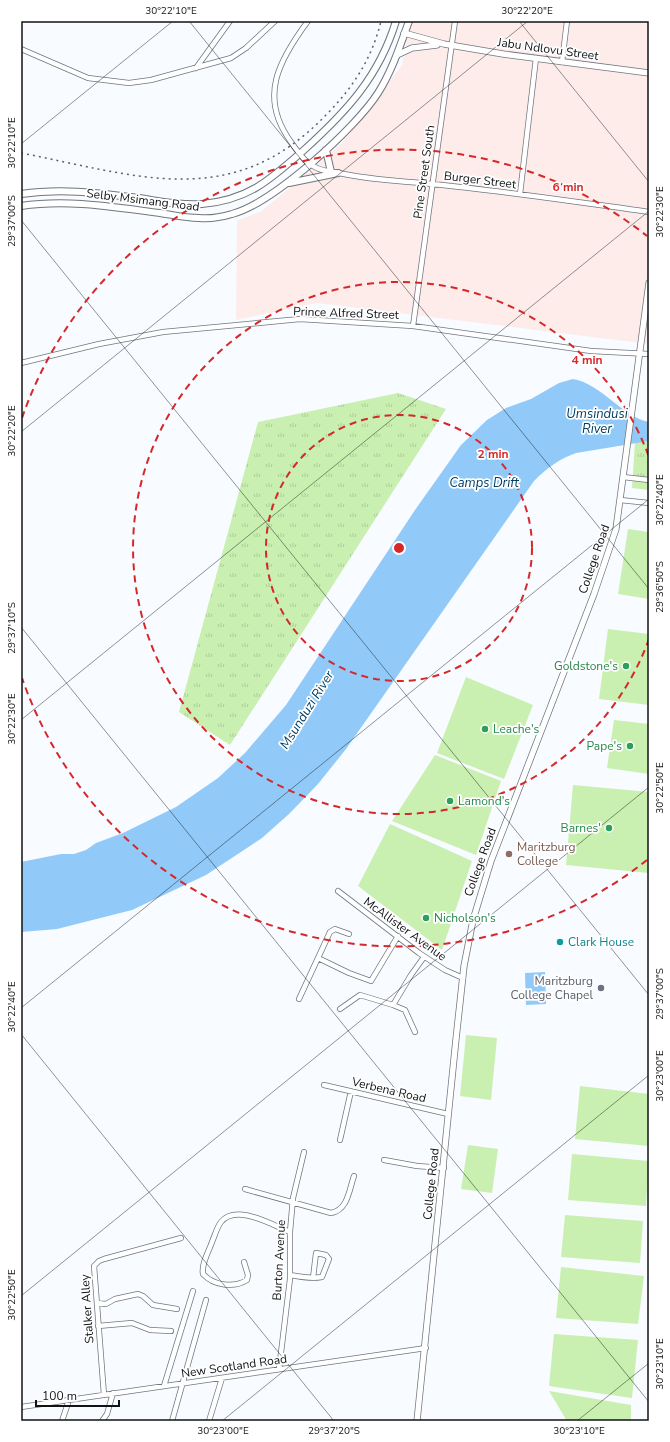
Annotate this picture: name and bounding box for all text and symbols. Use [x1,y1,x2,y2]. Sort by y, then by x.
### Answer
text: 30°22'10"E [145,4,197,18]
text: 30°22'20"E [501,4,553,18]
street label: Jabu Ndlovu Street [496,34,600,64]
text: 30°22'10"E [5,117,19,169]
street label: Pine Street South [410,124,438,220]
street label: Burger Street [443,168,518,192]
text: 6 min [552,179,584,195]
street label: Selby Msimang Road [86,185,200,215]
text: 30°22'30"E [653,186,667,238]
text: 29°37'00"S [5,195,19,247]
street label: Prince Alfred Street [293,303,400,323]
text: 4 min [571,352,603,368]
text: 30°22'20"E [5,405,19,457]
water label: Umsindusi River [566,405,629,438]
text: 2 min [477,446,509,462]
water label: Camps Drift [449,474,519,492]
text: 30°22'40"E [653,474,667,526]
street label: College Road [575,522,613,596]
centre of rings [392,541,406,555]
text: 29°36'50"S [653,561,667,613]
text: 29°37'10"S [5,602,19,654]
place label: Goldstone's [554,658,618,674]
marker: Goldstone's [621,661,631,671]
water label: Msunduzi River [276,667,338,753]
text: 30°22'30"E [5,693,19,745]
place label: Leache's [493,721,540,737]
marker: Leache's [480,724,490,734]
place label: Pape's [587,738,622,754]
marker: Pape's [625,741,635,751]
text: 30°22'50"E [653,762,667,814]
place label: Lamond's [458,793,510,809]
marker: Lamond's [445,796,455,806]
place label: Barnes' [561,820,601,836]
marker: Barnes' [604,823,614,833]
street label: College Road [460,825,500,899]
place label: Maritzburg College [517,839,575,869]
marker: Maritzburg College [504,849,514,859]
street label: McAllister Avenue [360,893,450,965]
place label: Nicholson's [434,910,496,926]
marker: Nicholson's [421,913,431,923]
place label: Clark House [568,934,634,950]
marker: Clark House [555,937,565,947]
text: 29°37'00"S [653,968,667,1020]
place label: Maritzburg College Chapel [511,973,593,1003]
text: 30°22'40"E [5,981,19,1033]
marker: Maritzburg College Chapel [596,983,606,993]
text: 30°23'00"E [653,1050,667,1102]
street label: Verbena Road [349,1073,428,1106]
street label: College Road [419,1147,443,1221]
street label: Burton Avenue [269,1219,289,1301]
text: 30°22'50"E [5,1269,19,1321]
street label: Stalker Alley [77,1273,97,1344]
text: 30°23'10"E [653,1338,667,1390]
street label: New Scotland Road [180,1351,288,1381]
scale bar [36,1382,119,1408]
text: 100 m [42,1388,77,1404]
text: 30°23'00"E [197,1424,249,1438]
text: 29°37'20"S [308,1424,360,1438]
text: 30°23'10"E [553,1424,605,1438]

